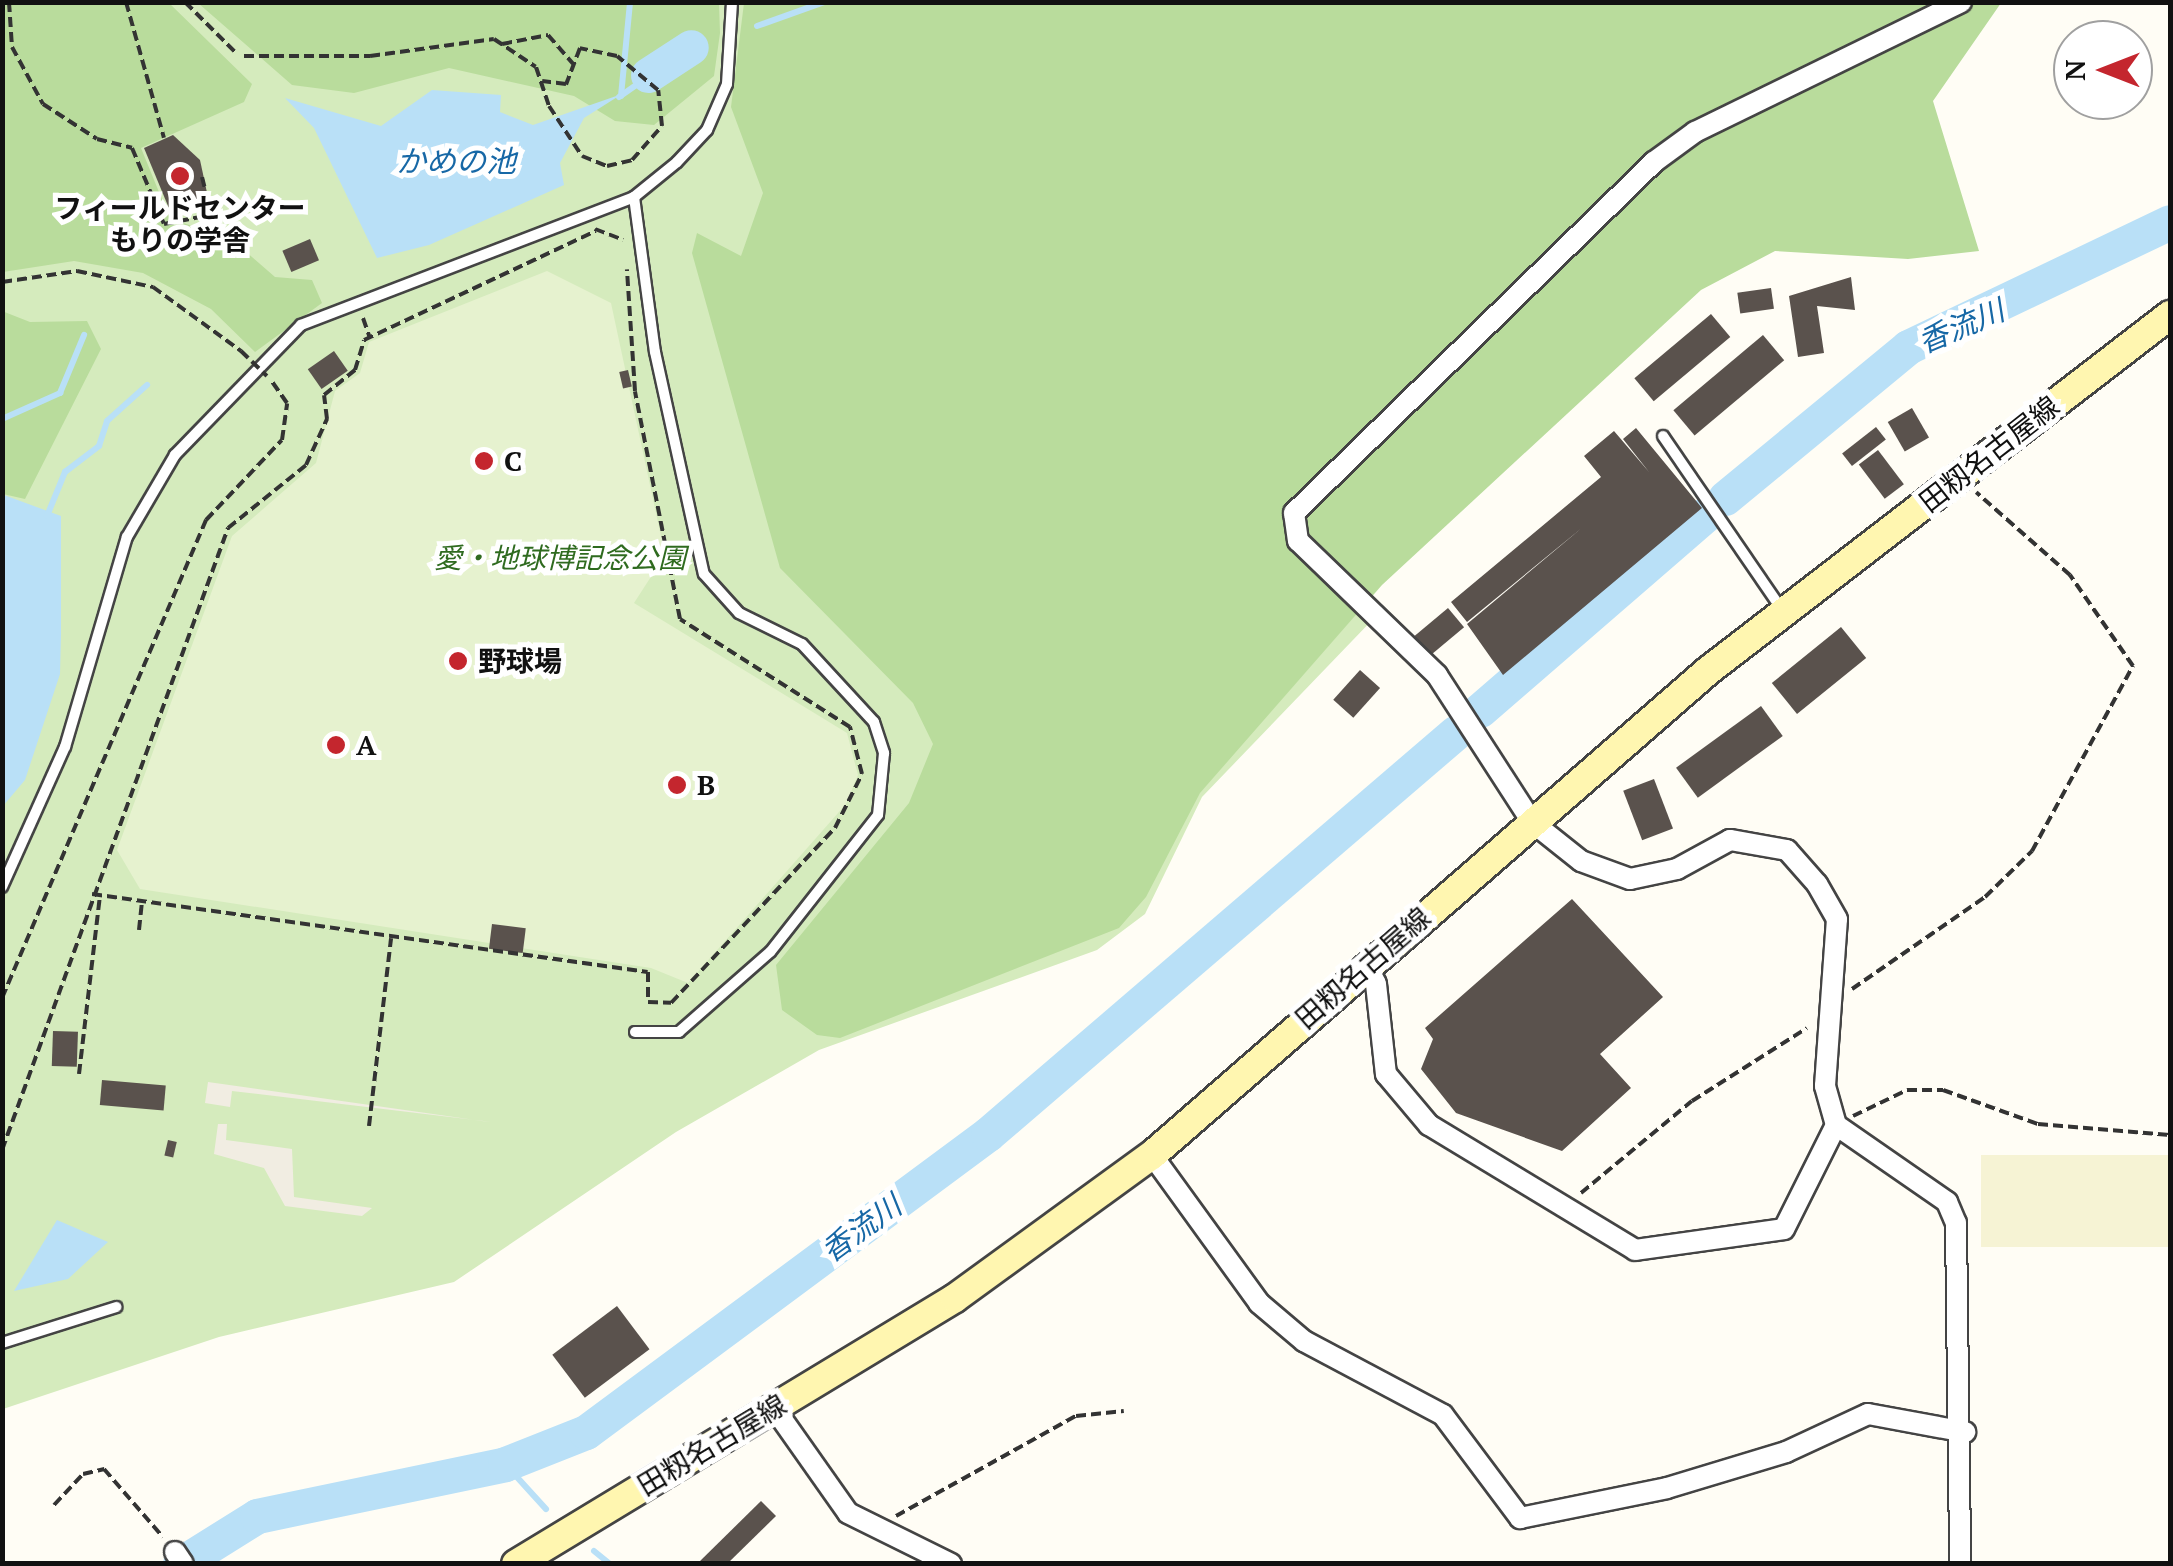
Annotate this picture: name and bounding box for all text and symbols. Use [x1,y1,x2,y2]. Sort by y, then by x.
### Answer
north arrow [2053,20,2153,120]
text: N [2056,59,2093,81]
water label: かめの池 [396,143,516,179]
marker: フィールドセンター もりの学舎 [169,165,191,187]
place label: フィールドセンター もりの学舎 [54,191,306,257]
water label: 香流川 [1913,292,2009,360]
street label: 田籾名古屋線 [1912,389,2066,519]
place label: C [504,444,522,478]
marker: C [473,450,495,472]
park label: 愛・地球博記念公園 [434,541,686,575]
place label: 野球場 [478,644,562,678]
marker: 野球場 [447,650,469,672]
place label: A [356,728,376,762]
marker: A [325,734,347,756]
place label: B [697,768,715,802]
marker: B [666,774,688,796]
street label: 田籾名古屋線 [1289,900,1437,1036]
water label: 香流川 [814,1187,908,1269]
street label: 田籾名古屋線 [631,1387,793,1503]

